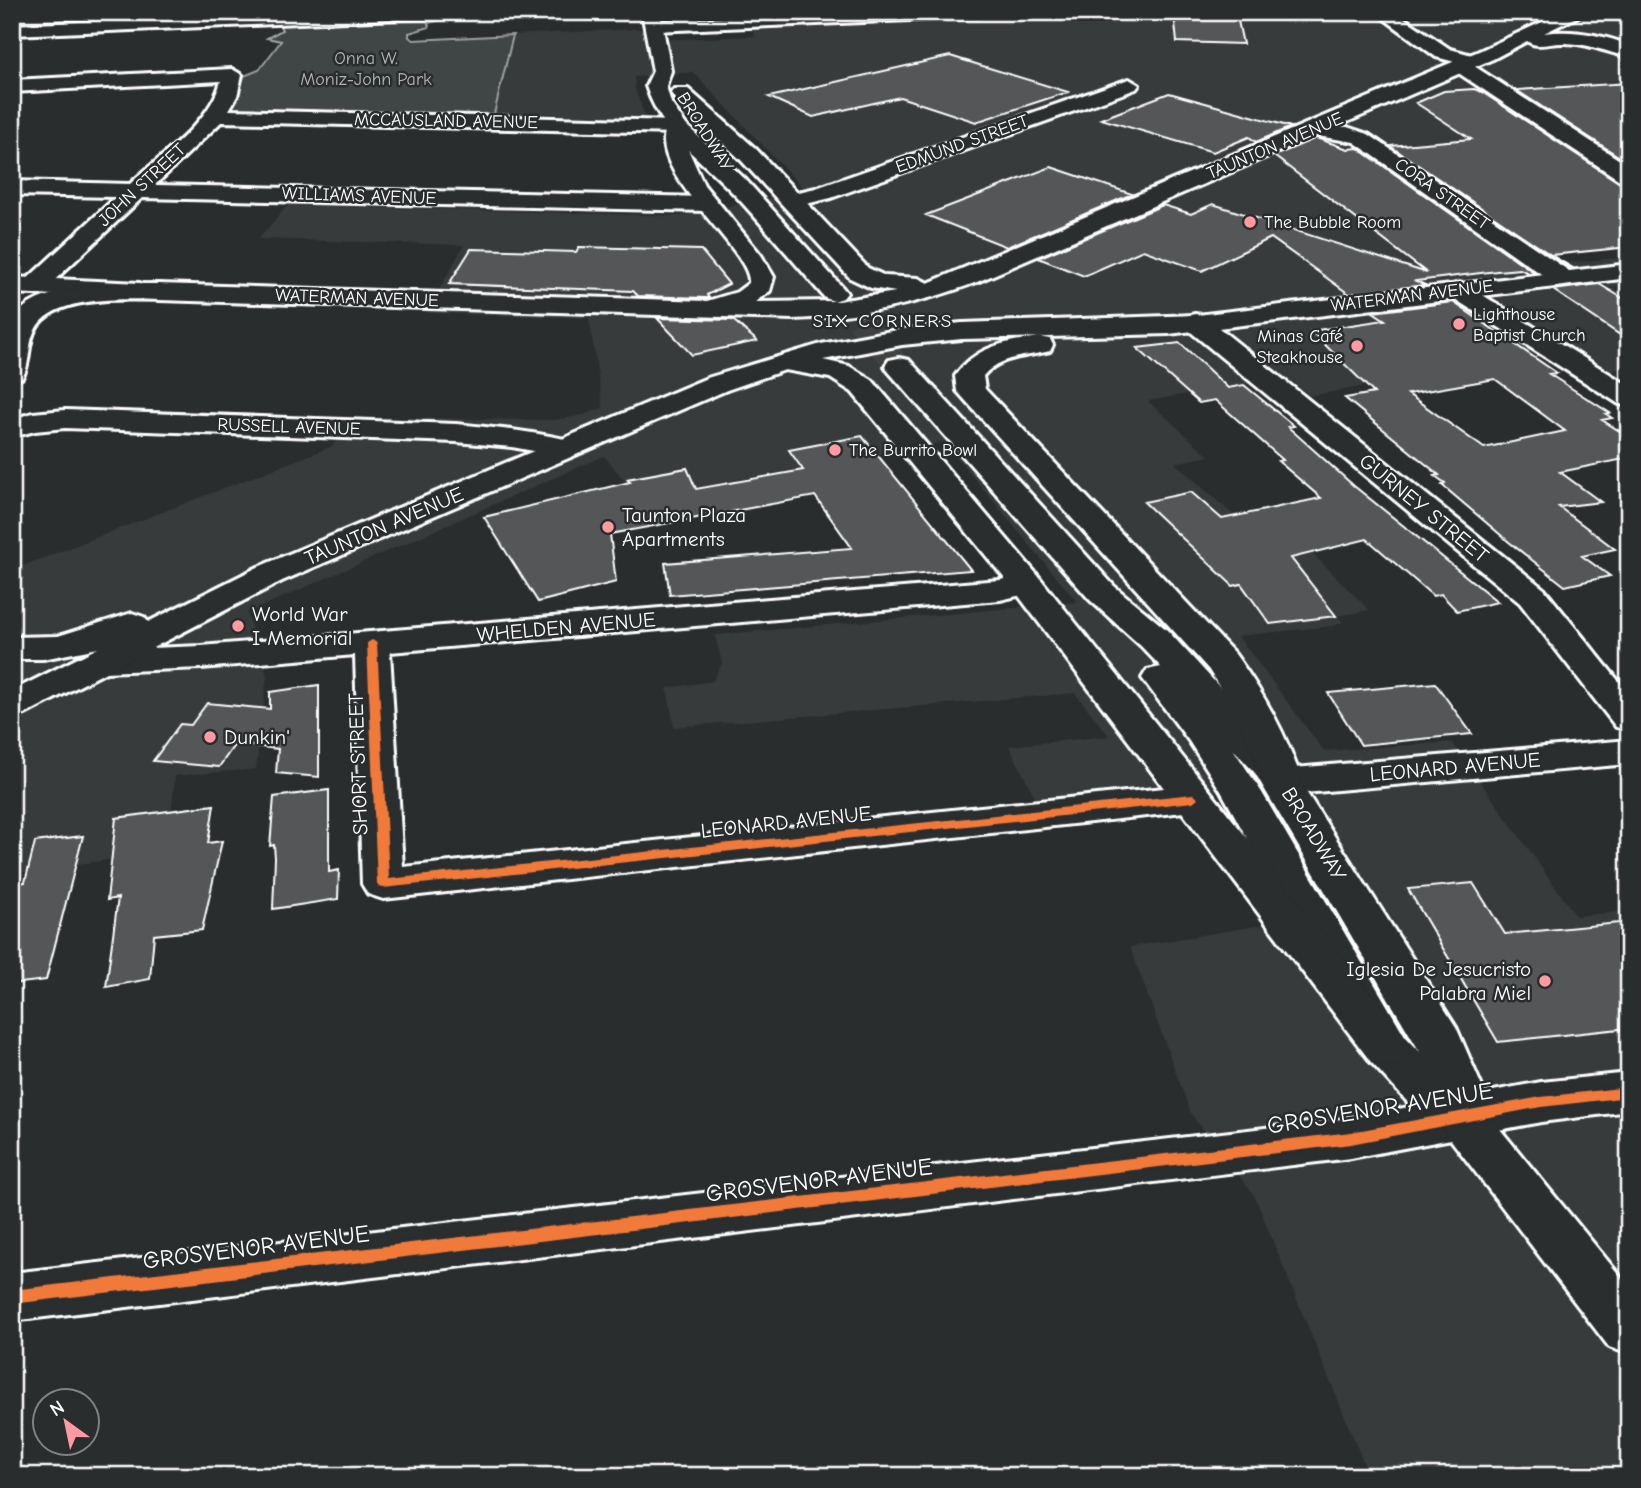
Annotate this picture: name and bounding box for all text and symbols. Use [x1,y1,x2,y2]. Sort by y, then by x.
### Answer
park label: Onna W. Moniz-John Park [300,48,432,90]
street label: BROADWAY [672,88,738,176]
street label: TAUNTON AVENUE [1204,108,1346,184]
street label: MCCAUSLAND AVENUE [354,109,538,133]
street label: EDMUND STREET [893,110,1032,178]
street label: JOHN STREET [94,139,190,231]
street label: CORA STREET [1391,154,1494,235]
street label: WILLIAMS AVENUE [281,183,437,209]
place label: The Bubble Room [1264,212,1401,233]
marker: The Bubble Room [1242,214,1258,230]
street label: WATERMAN AVENUE [1330,276,1495,316]
street label: WATERMAN AVENUE [275,285,439,311]
place label: Lighthouse Baptist Church [1473,304,1586,346]
district label: SIX CORNERS [813,310,953,332]
marker: Lighthouse Baptist Church [1451,316,1467,332]
place label: Minas Café Steakhouse [1257,326,1343,368]
marker: Minas Café Steakhouse [1349,338,1365,354]
street label: RUSSELL AVENUE [217,414,361,440]
place label: The Burrito Bowl [849,440,977,461]
marker: The Burrito Bowl [827,442,843,458]
street label: GURNEY STREET [1355,449,1494,568]
street label: TAUNTON AVENUE [301,482,467,570]
place label: Taunton Plaza Apartments [622,503,746,551]
marker: Taunton Plaza Apartments [600,519,616,535]
place label: World War I Memorial [252,602,352,650]
street label: WHELDEN AVENUE [476,607,656,647]
marker: World War I Memorial [230,618,246,634]
street label: SHORT STREET [344,693,372,835]
place label: Dunkin' [224,725,290,749]
marker: Dunkin' [202,729,218,745]
street label: LEONARD AVENUE [1369,748,1541,786]
street label: BROADWAY [1277,783,1351,885]
street label: LEONARD AVENUE [699,801,873,843]
place label: Iglesia De Jesucristo Palabra Miel [1346,957,1531,1005]
marker: Iglesia De Jesucristo Palabra Miel [1537,973,1553,989]
street label: GROSVENOR AVENUE [1265,1076,1495,1140]
street label: GROSVENOR AVENUE [704,1152,934,1208]
street label: GROSVENOR AVENUE [141,1219,371,1275]
north arrow [32,1386,102,1456]
text: N [46,1396,68,1421]

